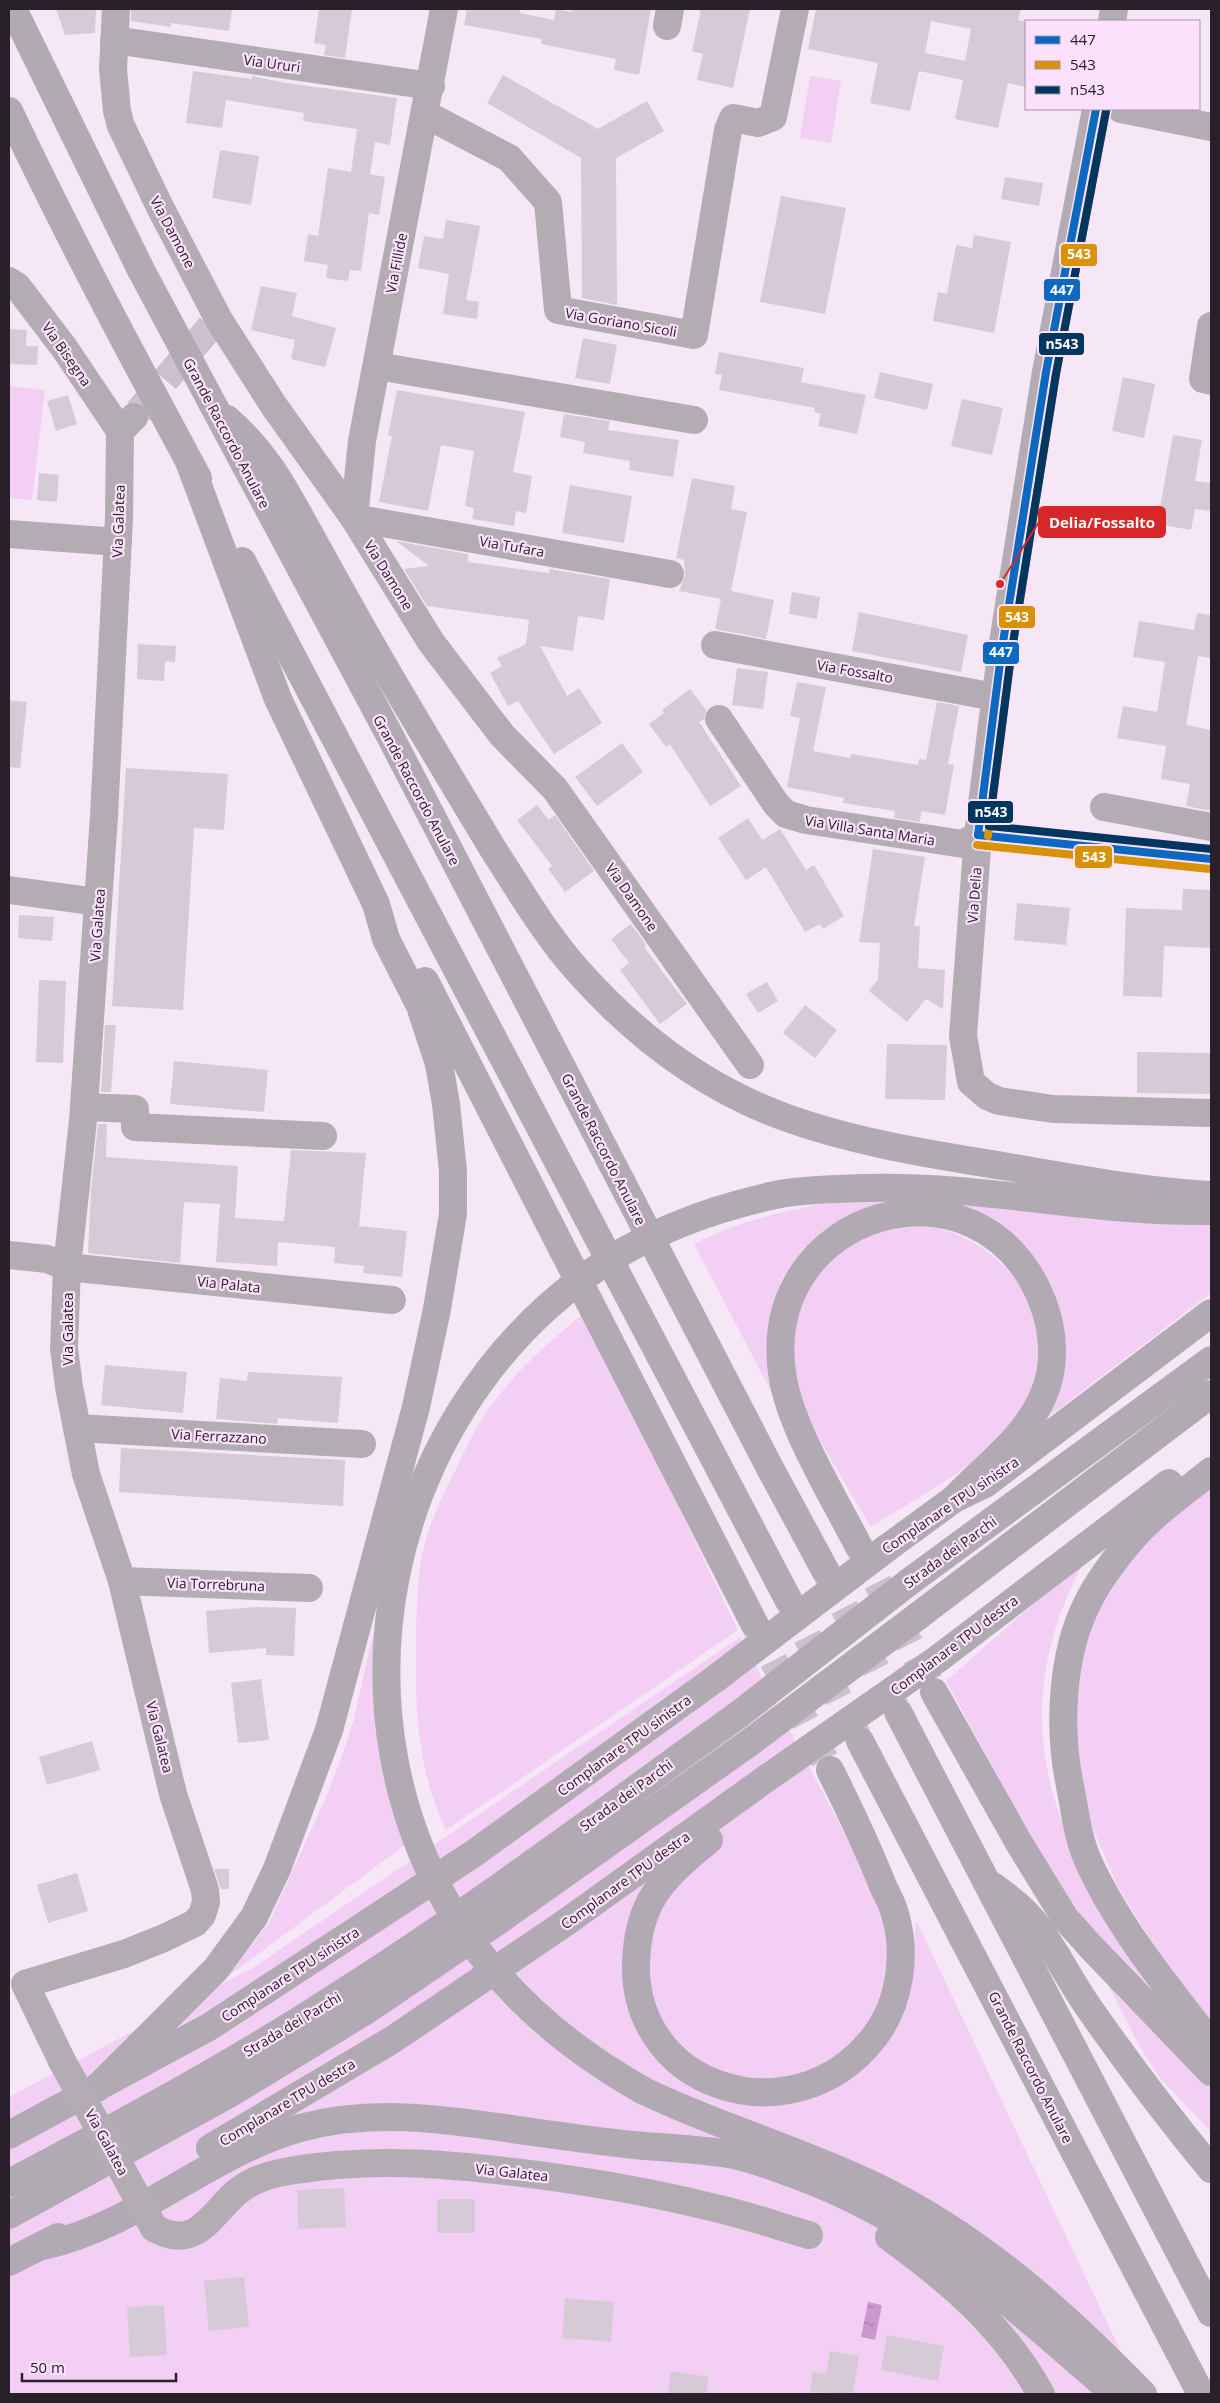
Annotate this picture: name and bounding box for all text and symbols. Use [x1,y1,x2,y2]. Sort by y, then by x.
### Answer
legend [1025,20,1200,110]
text: 447 [1070,29,1096,49]
street label: Via Ururi [242,50,302,76]
text: 543 [1070,54,1096,74]
text: n543 [1070,79,1105,99]
street label: Via Damone [146,193,200,271]
street label: Via Fillide [381,231,411,295]
line badge: 543 [1060,243,1098,267]
text: 543 [1067,244,1091,263]
line badge: 447 [1043,278,1081,302]
text: 447 [1050,280,1074,299]
street label: Via Goriano Sicoli [564,303,678,341]
street label: Via Bisegna [38,318,96,390]
line badge: n543 [1038,332,1085,356]
text: n543 [1045,334,1079,353]
street label: Grande Raccordo Anulare [179,354,275,512]
street label: Via Galatea [107,484,129,558]
callout: Delia/Fossalto [1039,507,1165,537]
text: Delia/Fossalto [1049,512,1155,532]
street label: Via Tufara [478,531,546,561]
street label: Via Damone [360,536,418,614]
line badge: 543 [998,605,1036,629]
text: 543 [1005,607,1029,626]
line badge: 447 [982,641,1020,665]
text: 447 [989,642,1013,661]
street label: Via Fossalto [815,655,895,687]
street label: Grande Raccordo Anulare [369,711,465,869]
line badge: n543 [967,800,1014,824]
text: n543 [974,802,1008,821]
street label: Via Villa Santa Maria [804,810,936,850]
line badge: 543 [1074,845,1113,869]
text: 543 [1082,847,1106,866]
street label: Via Damone [602,859,663,935]
street label: Via Delia [963,866,985,924]
street label: Via Galatea [85,888,109,962]
street label: Grande Raccordo Anulare [557,1070,651,1228]
street label: Via Palata [196,1271,262,1297]
street label: Via Galatea [58,1292,77,1366]
street label: Via Ferrazzano [171,1424,267,1448]
street label: Complanare TPU sinistra [878,1452,1022,1558]
street label: Strada dei Parchi [900,1512,1000,1592]
street label: Via Torrebruna [167,1573,265,1595]
street label: Complanare TPU destra [886,1591,1022,1699]
street label: Complanare TPU sinistra [553,1690,695,1800]
street label: Via Galatea [142,1699,178,1775]
street label: Strada dei Parchi [576,1755,676,1835]
street label: Complanare TPU destra [557,1827,693,1933]
street label: Complanare TPU sinistra [217,1922,363,2026]
street label: Strada dei Parchi [240,1987,344,2061]
street label: Grande Raccordo Anulare [984,1988,1078,2146]
street label: Complanare TPU destra [216,2054,358,2150]
street label: Via Galatea [81,2105,133,2179]
street label: Via Galatea [475,2159,549,2185]
scale bar [22,2350,176,2382]
text: 50 m [30,2357,65,2377]

